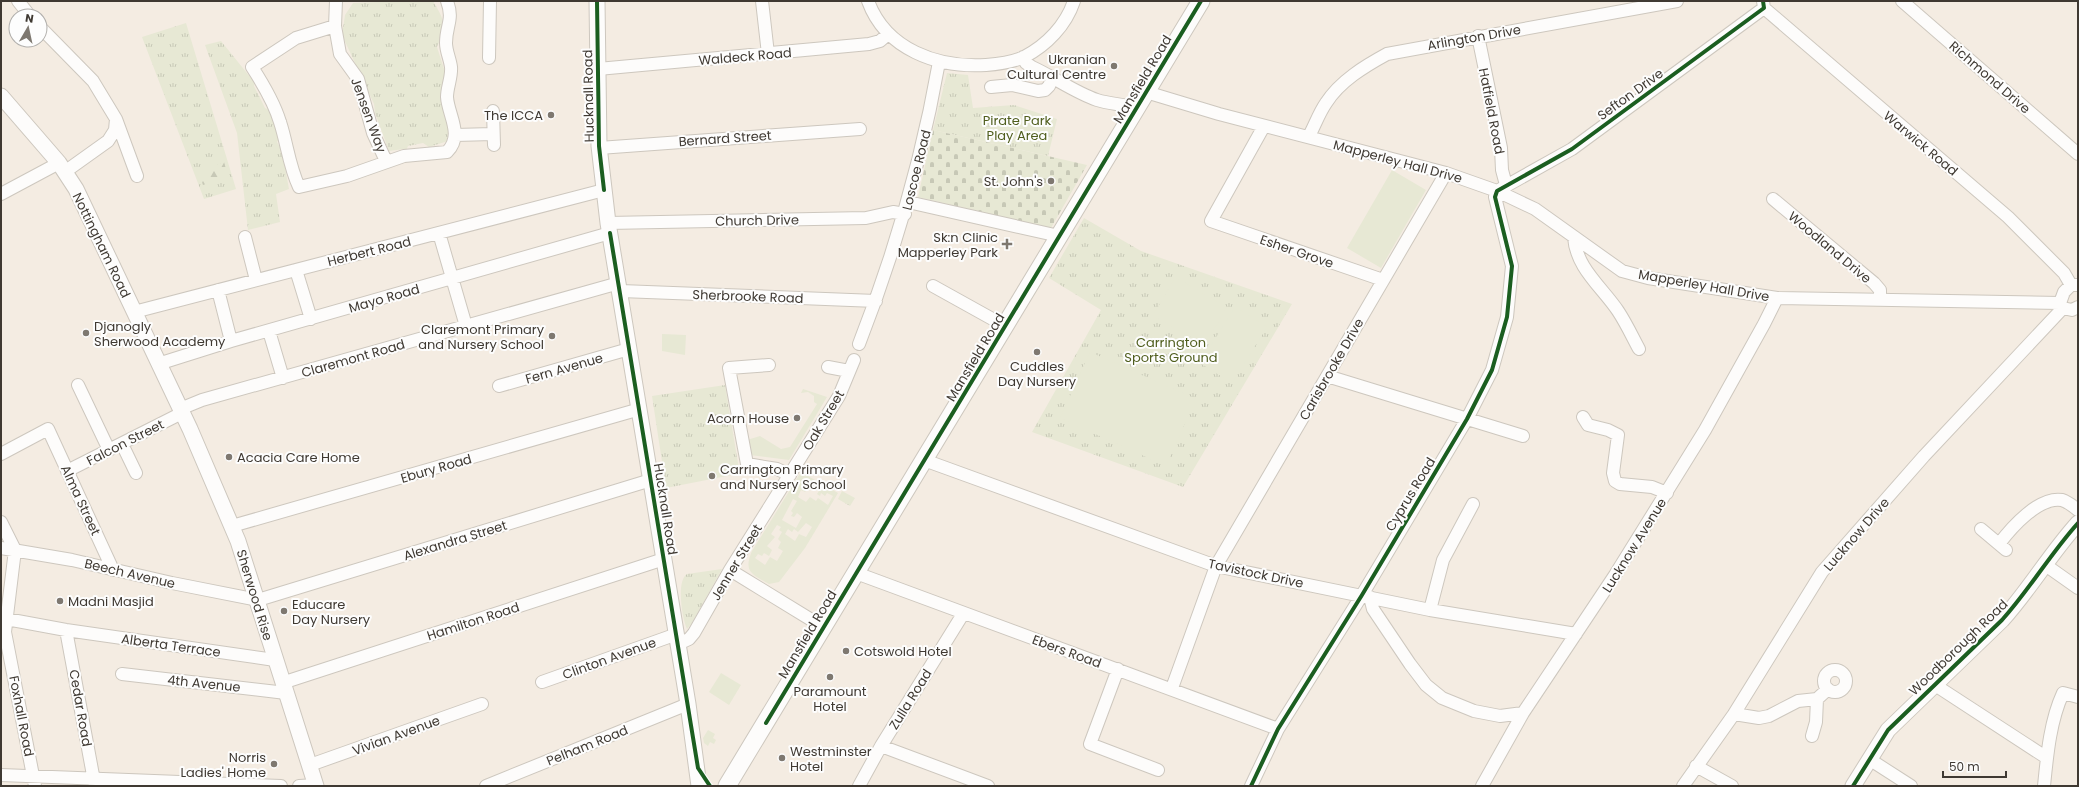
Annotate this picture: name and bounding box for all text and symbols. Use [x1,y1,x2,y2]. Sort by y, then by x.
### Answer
north arrow [8,8,48,48]
text: N [24,10,35,27]
street label: Arlington Drive [1426,20,1522,55]
street label: Mansfield Road [1109,32,1176,127]
street label: Richmond Drive [1945,37,2034,118]
street label: Waldeck Road [698,43,792,70]
street label: Hucknall Road [578,49,599,142]
place label: Ukranian Cultural Centre [1007,50,1106,84]
marker: Ukranian Cultural Centre [1109,61,1119,71]
street label: Sefton Drive [1593,64,1667,125]
street label: Hatfield Road [1474,66,1509,156]
street label: Jensen Way [346,75,391,156]
place label: The ICCA [484,106,543,125]
street label: Warwick Road [1879,107,1962,180]
marker: The ICCA [546,110,556,120]
park label: Pirate Park Play Area [983,111,1052,145]
street label: Bernard Street [678,126,772,151]
street label: Loscoe Road [897,128,936,212]
street label: Mapperley Hall Drive [1331,135,1464,188]
place label: St. John's [984,172,1043,191]
marker: St. John's [1046,176,1056,186]
street label: Nottingham Road [68,189,135,301]
street label: Woodland Drive [1784,207,1875,288]
street label: Church Drive [715,210,799,231]
place label: Sk:n Clinic Mapperley Park [898,228,998,262]
street label: Esher Grove [1257,230,1336,273]
street label: Herbert Road [325,232,413,271]
marker: Sk:n Clinic Mapperley Park [1001,238,1013,250]
street label: Mapperley Hall Drive [1637,265,1771,306]
street label: Mayo Road [346,279,422,318]
street label: Sherbrooke Road [692,285,804,308]
street label: Mansfield Road [942,310,1009,405]
street label: Carisbrooke Drive [1295,315,1368,424]
place label: Djanogly Sherwood Academy [94,317,226,351]
place label: Claremont Primary and Nursery School [418,320,545,354]
marker: Djanogly Sherwood Academy [81,328,91,338]
marker: Claremont Primary and Nursery School [547,331,557,341]
park label: Carrington Sports Ground [1124,333,1218,367]
street label: Claremont Road [299,335,407,382]
marker: Cuddles Day Nursery [1032,347,1042,357]
street label: Fern Avenue [523,348,605,389]
place label: Cuddles Day Nursery [998,357,1077,391]
street label: Oak Street [798,386,849,454]
place label: Acorn House [707,409,789,428]
marker: Acorn House [792,413,802,423]
street label: Falcon Street [83,415,167,470]
place label: Acacia Care Home [237,448,360,467]
street label: Ebury Road [398,449,474,488]
marker: Acacia Care Home [224,452,234,462]
street label: Cyprus Road [1381,454,1440,535]
place label: Carrington Primary and Nursery School [720,460,846,494]
street label: Alma Street [56,462,105,539]
street label: Hucknall Road [649,462,682,556]
marker: Carrington Primary and Nursery School [707,471,717,481]
street label: Lucknow Drive [1819,493,1894,575]
street label: Lucknow Avenue [1598,494,1671,596]
street label: Alexandra Street [401,516,509,565]
street label: Jenner Street [706,520,767,604]
street label: Sherwood Rise [232,547,277,643]
street label: Beech Avenue [83,554,177,593]
street label: Tavistock Drive [1207,554,1305,593]
street label: Mansfield Road [774,587,841,682]
place label: Madni Masjid [68,592,154,611]
place label: Educare Day Nursery [292,595,371,629]
street label: Woodborough Road [1905,595,2012,700]
marker: Madni Masjid [55,596,65,606]
street label: Hamilton Road [424,598,522,645]
marker: Educare Day Nursery [279,606,289,616]
street label: Alberta Terrace [120,629,222,662]
street label: Ebers Road [1030,630,1104,673]
street label: Clinton Avenue [560,633,659,684]
place label: Cotswold Hotel [854,642,952,661]
marker: Cotswold Hotel [841,646,851,656]
street label: Zulla Road [884,665,936,733]
street label: Cedar Road [64,668,97,748]
street label: 4th Avenue [166,670,241,697]
marker: Paramount Hotel [825,672,835,682]
street label: Foxhall Road [4,674,39,758]
place label: Paramount Hotel [793,682,867,716]
street label: Vivian Avenue [350,711,443,760]
street label: Pelham Road [543,720,631,770]
place label: Westminster Hotel [790,742,872,776]
place label: Norris Ladies' Home [180,748,266,782]
marker: Westminster Hotel [777,753,787,763]
scale bar [1943,753,2006,779]
text: 50 m [1949,758,1980,775]
marker: Norris Ladies' Home [269,759,279,769]

